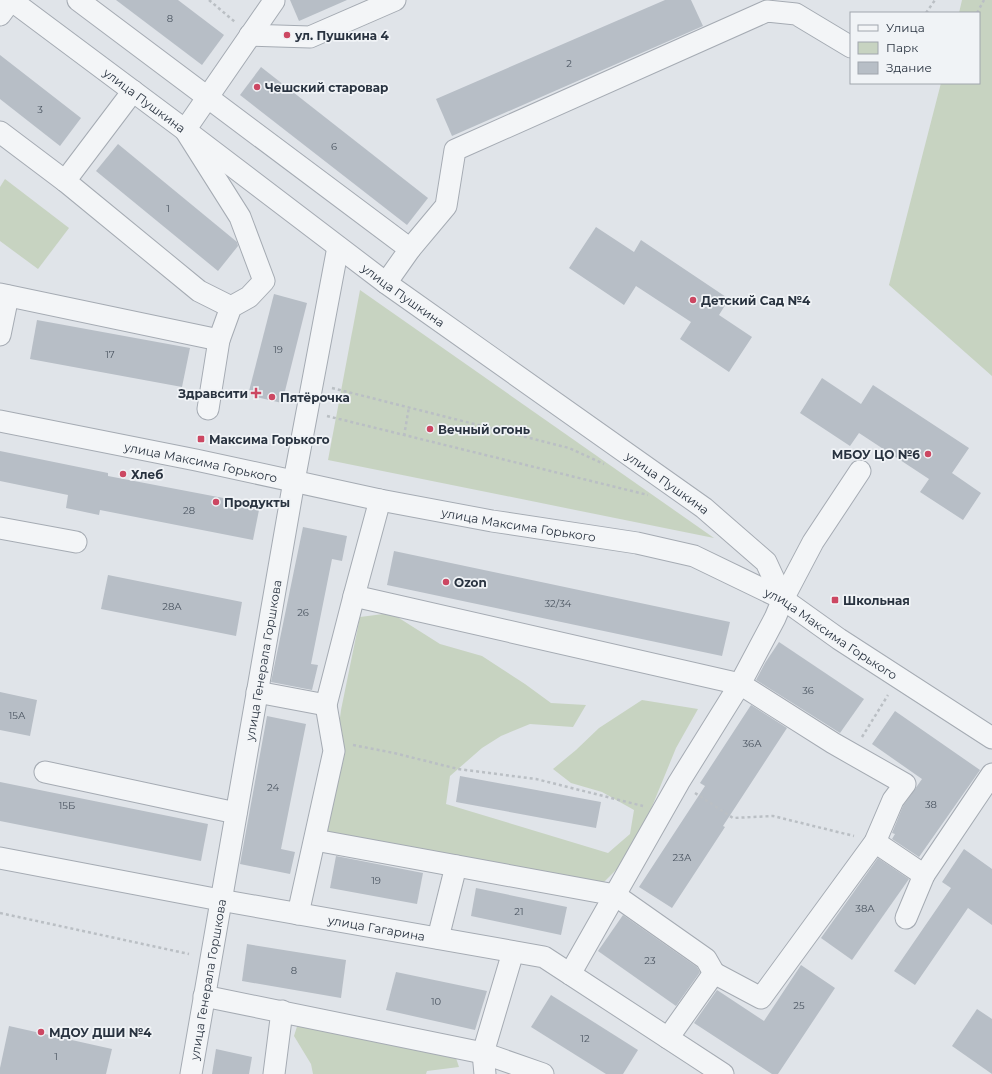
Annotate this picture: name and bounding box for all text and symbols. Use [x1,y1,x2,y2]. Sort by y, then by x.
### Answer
house number: 8 [167,12,173,25]
legend [850,12,980,84]
text: Улица [886,20,925,35]
place label: ул. Пушкина 4 [294,28,389,43]
marker: ул. Пушкина 4 [282,30,292,40]
text: Парк [886,40,918,55]
house number: 2 [566,57,572,70]
text: Здание [886,60,932,75]
street label: улица Пушкина [100,64,189,136]
place label: Чешский старовар [265,80,388,95]
marker: Чешский старовар [252,82,262,92]
house number: 3 [37,103,43,116]
house number: 6 [331,140,337,153]
house number: 1 [166,202,170,215]
street label: улица Пушкина [358,259,448,330]
place label: Детский Сад №4 [701,293,811,308]
marker: Детский Сад №4 [688,295,698,305]
house number: 19 [273,343,283,356]
house number: 17 [105,348,115,361]
place label: Здравсити [177,386,248,401]
marker: Здравсити [251,388,261,398]
place label: Пятёрочка [280,390,350,405]
marker: Пятёрочка [267,392,277,402]
place label: Вечный огонь [438,422,530,437]
marker: Вечный огонь [425,424,435,434]
place label: Максима Горького [209,432,330,447]
marker: Максима Горького [196,434,206,444]
street label: улица Максима Горького [122,438,279,485]
street label: улица Пушкина [622,447,713,517]
place label: МБОУ ЦО №6 [832,447,920,462]
marker: МБОУ ЦО №6 [923,449,933,459]
place label: Хлеб [131,467,163,482]
marker: Хлеб [118,469,128,479]
place label: Продукты [224,495,290,510]
marker: Продукты [211,497,221,507]
house number: 28 [183,504,195,517]
street label: улица Максима Горького [439,504,597,544]
place label: Ozon [454,575,487,590]
marker: Ozon [441,577,451,587]
street label: улица Генерала Горшкова [241,579,284,743]
street label: улица Максима Горького [762,583,901,683]
place label: Школьная [843,593,910,608]
marker: Школьная [830,595,840,605]
house number: 32/34 [545,597,572,610]
house number: 28А [162,600,182,613]
house number: 26 [297,606,309,619]
house number: 36 [802,684,814,697]
house number: 15А [9,709,26,722]
house number: 36А [742,737,762,750]
house number: 24 [267,781,279,794]
house number: 38 [925,798,937,811]
house number: 15Б [59,799,75,812]
house number: 23А [673,851,692,864]
house number: 19 [371,874,381,887]
street label: улица Генерала Горшкова [186,898,229,1062]
house number: 38А [855,902,875,915]
house number: 21 [514,905,524,918]
street label: улица Гагарина [326,911,426,943]
house number: 23 [644,954,656,967]
house number: 8 [291,964,297,977]
house number: 10 [431,995,441,1008]
house number: 25 [793,999,805,1012]
place label: МДОУ ДШИ №4 [49,1025,152,1040]
marker: МДОУ ДШИ №4 [36,1027,46,1037]
house number: 12 [580,1032,590,1045]
house number: 1 [54,1050,58,1063]

